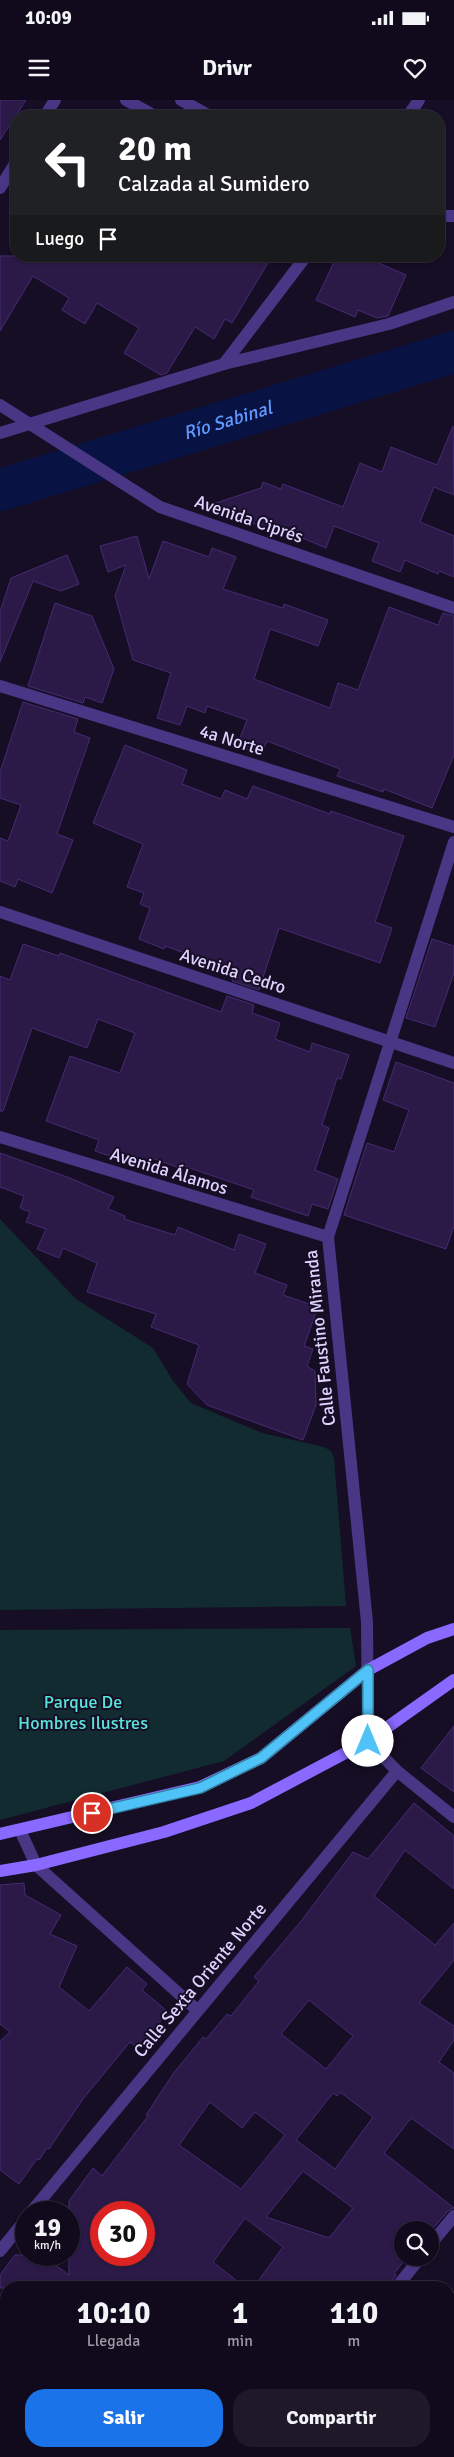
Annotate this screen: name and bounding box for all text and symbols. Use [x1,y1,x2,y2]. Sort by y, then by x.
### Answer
text: 10:09 [25,6,72,30]
icon: menu [25,54,53,82]
text: Drivr [202,54,252,81]
icon: heart [401,54,429,82]
text: 20 m [118,127,192,170]
icon: left [35,130,100,195]
text: Calzada al Sumidero [118,170,310,197]
icon: arrive [94,225,122,253]
text: Luego [35,227,84,251]
water label: Río Sabinal [180,396,276,446]
street label: Avenida Ciprés [192,490,306,548]
street label: 4a Norte [197,720,267,760]
street label: Avenida Cedro [177,944,289,998]
street label: Avenida Álamos [108,1143,231,1199]
street label: Calle Faustino Miranda [300,1249,340,1427]
park label: Parque De Hombres Ilustres [18,1691,148,1734]
position arrow [341,1714,393,1766]
pin [71,1792,113,1834]
icon: arrive [78,1799,106,1827]
street label: Calle Sexta Oriente Norte [129,1898,271,2062]
speed limit sign: 30 [90,2201,155,2266]
text: 19 [34,2212,61,2243]
map controls [394,2221,439,2266]
button: search [394,2221,439,2266]
text: km/h [34,2238,61,2253]
text: 10:10 [77,2295,150,2332]
text: 1 [232,2295,248,2332]
text: 110 [330,2295,378,2332]
text: Llegada [87,2331,140,2351]
text: min [227,2331,253,2351]
text: m [348,2331,360,2351]
button: Salir [25,2389,223,2447]
button: Compartir [233,2389,430,2447]

